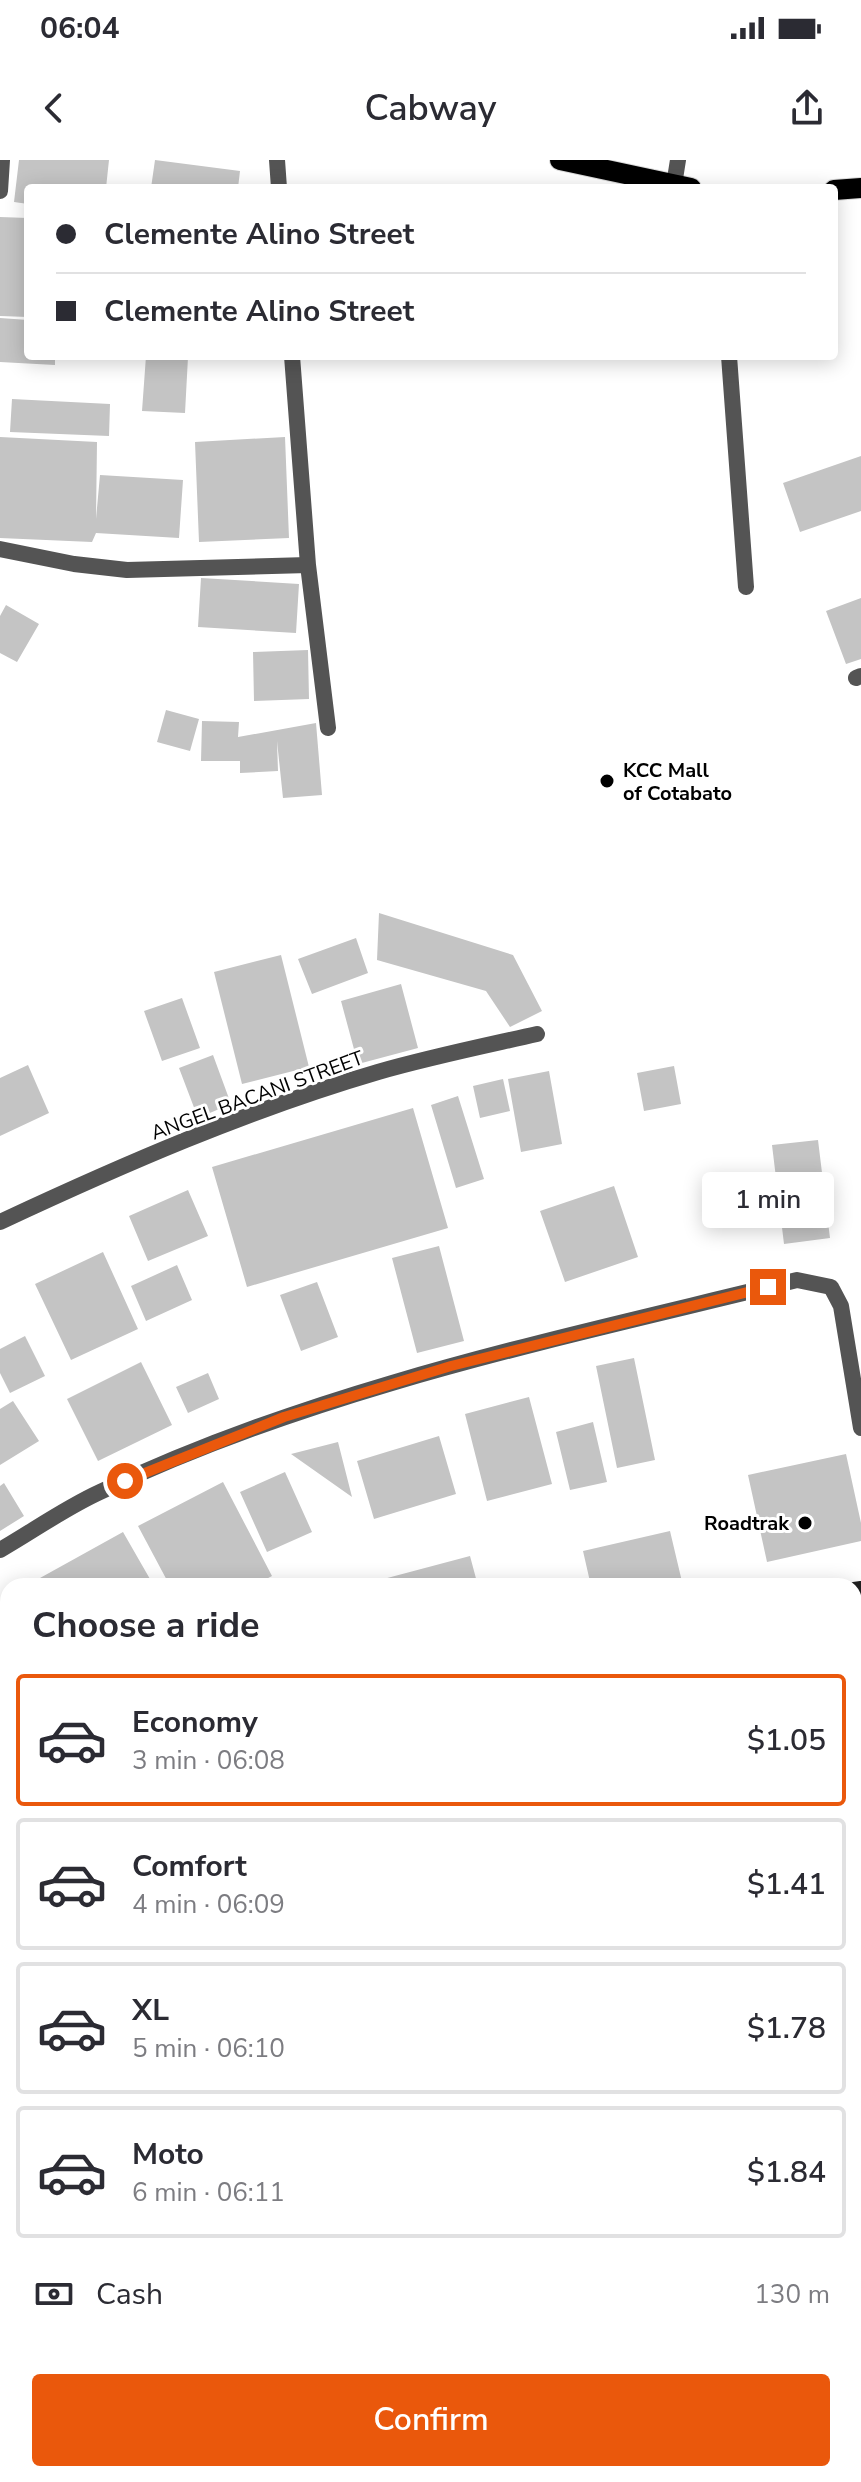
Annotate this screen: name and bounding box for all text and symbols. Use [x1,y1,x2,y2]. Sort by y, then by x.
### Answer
text: 06:04 [40,8,119,49]
text: Cabway [365,84,497,133]
icon: back [32,86,76,130]
icon: share [785,86,829,130]
text: Clemente Alino Street [104,214,414,255]
text: Clemente Alino Street [104,291,414,332]
place label: KCC Mall of Cotabato [623,757,732,807]
marker: KCC Mall of Cotabato [598,772,616,790]
street label: ANGEL BACANI STREET [147,1044,367,1147]
callout: 1 min [702,1171,834,1227]
text: 1 min [735,1182,801,1217]
route end [750,1269,786,1305]
route start [107,1463,143,1499]
place label: Roadtrak [704,1510,790,1537]
marker: Roadtrak [796,1514,814,1532]
text: Choose a ride [32,1601,260,1650]
text: Economy [132,1702,258,1743]
icon: car [36,1704,108,1776]
text: $1.05 [747,1720,826,1761]
text: 3 min · 06:08 [132,1743,285,1778]
text: Comfort [132,1846,247,1887]
icon: car [36,1848,108,1920]
text: $1.41 [747,1864,826,1905]
text: 4 min · 06:09 [132,1887,285,1922]
text: XL [132,1990,169,2031]
icon: car [36,1992,108,2064]
text: $1.78 [747,2008,826,2049]
text: 5 min · 06:10 [132,2031,285,2066]
text: Moto [132,2134,204,2175]
icon: car [36,2136,108,2208]
text: $1.84 [747,2152,826,2193]
text: 6 min · 06:11 [132,2175,285,2210]
icon: cash [32,2272,76,2316]
text: Cash [96,2274,163,2315]
text: 130 m [754,2277,830,2312]
button: Confirm [32,2374,830,2466]

